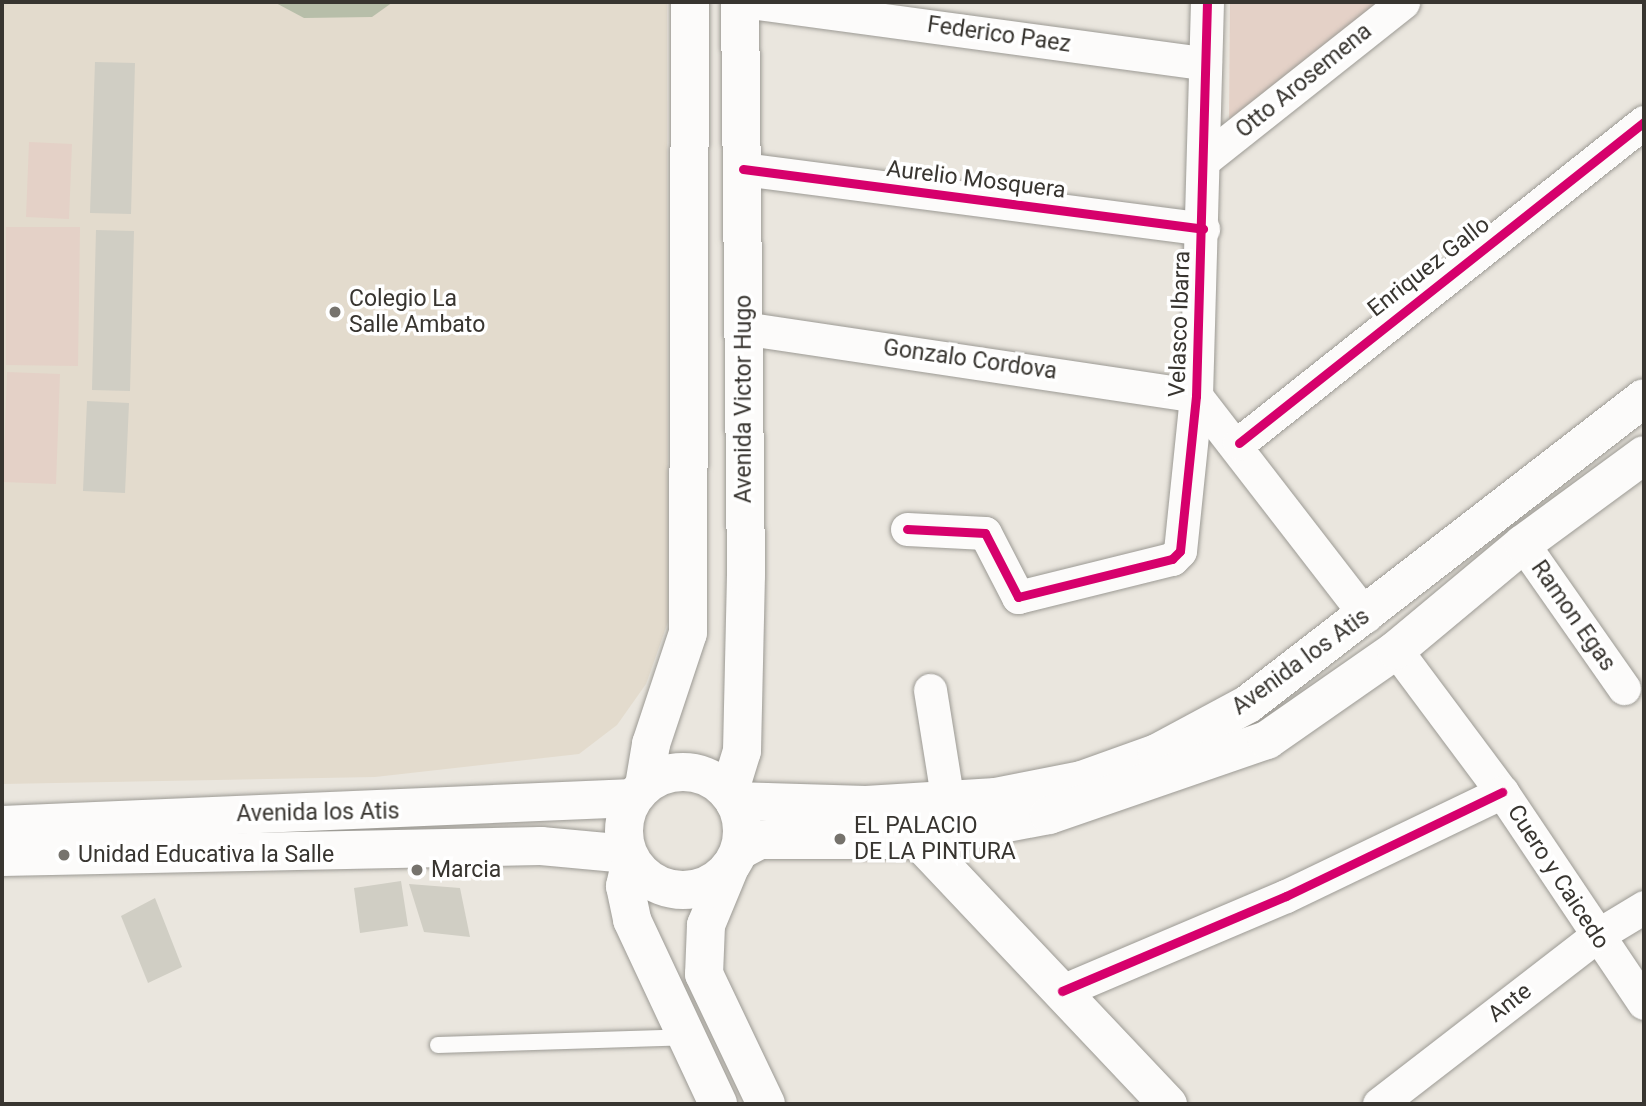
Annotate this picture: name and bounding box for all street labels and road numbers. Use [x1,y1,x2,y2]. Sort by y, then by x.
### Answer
street label: Federico Paez [925,11,1073,59]
street label: Otto Arosemena [1230,18,1378,144]
street label: Aurelio Mosquera [885,155,1067,205]
street label: Enriquez Gallo [1363,211,1495,323]
street label: Velasco Ibarra [1164,250,1196,398]
street label: Avenida Victor Hugo [730,295,758,503]
street label: Gonzalo Cordova [881,334,1059,386]
street label: Ramon Egas [1525,555,1621,677]
street label: Avenida los Atis [1227,603,1375,721]
street label: Avenida los Atis [236,798,400,828]
street label: Cuero y Caicedo [1501,800,1615,954]
street label: Ante [1483,978,1537,1028]

